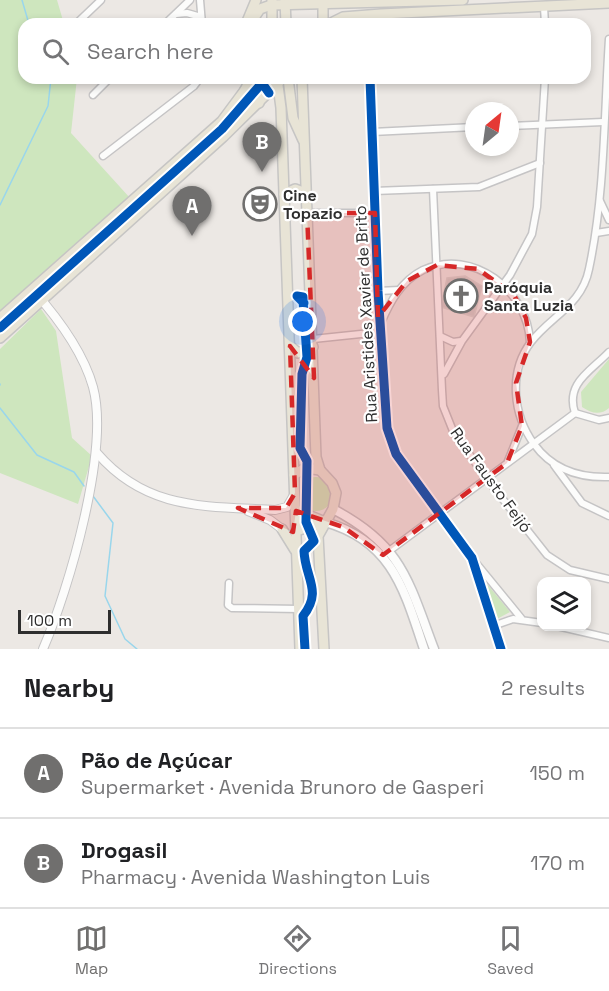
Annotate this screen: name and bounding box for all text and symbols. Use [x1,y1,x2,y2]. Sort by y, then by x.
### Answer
search box [18,18,591,84]
icon: search [39,35,72,68]
text: Search here [87,37,214,65]
north arrow [465,102,519,156]
pin: B [242,122,282,172]
place label: Cine Topazio [283,185,343,224]
pin: A [172,186,212,236]
theatre icon: Cine Topazio [242,186,278,222]
street label: Rua Aristides Xavier de Brito [350,205,382,423]
place label: Paróquia Santa Luzia [484,277,574,316]
church icon: Paróquia Santa Luzia [443,278,479,314]
your location [288,307,317,336]
street label: Rua Fausto Feijó [446,423,536,537]
map controls [537,577,591,631]
button: layers [537,577,591,631]
scale bar [18,607,111,634]
text: 100 m [27,610,72,631]
text: Nearby [24,671,114,705]
text: 2 results [501,675,585,701]
text: Pão de Açúcar [81,746,232,774]
text: A [37,760,50,786]
text: 150 m [530,760,585,786]
text: Supermarket · Avenida Brunoro de Gasperi [81,774,484,800]
text: Drogasil [81,836,167,864]
text: B [37,850,50,876]
text: 170 m [530,850,585,876]
text: Pharmacy · Avenida Washington Luis [81,864,430,890]
tab: Map [75,922,108,979]
tab: Directions [259,922,337,979]
tab: Saved [487,922,534,979]

